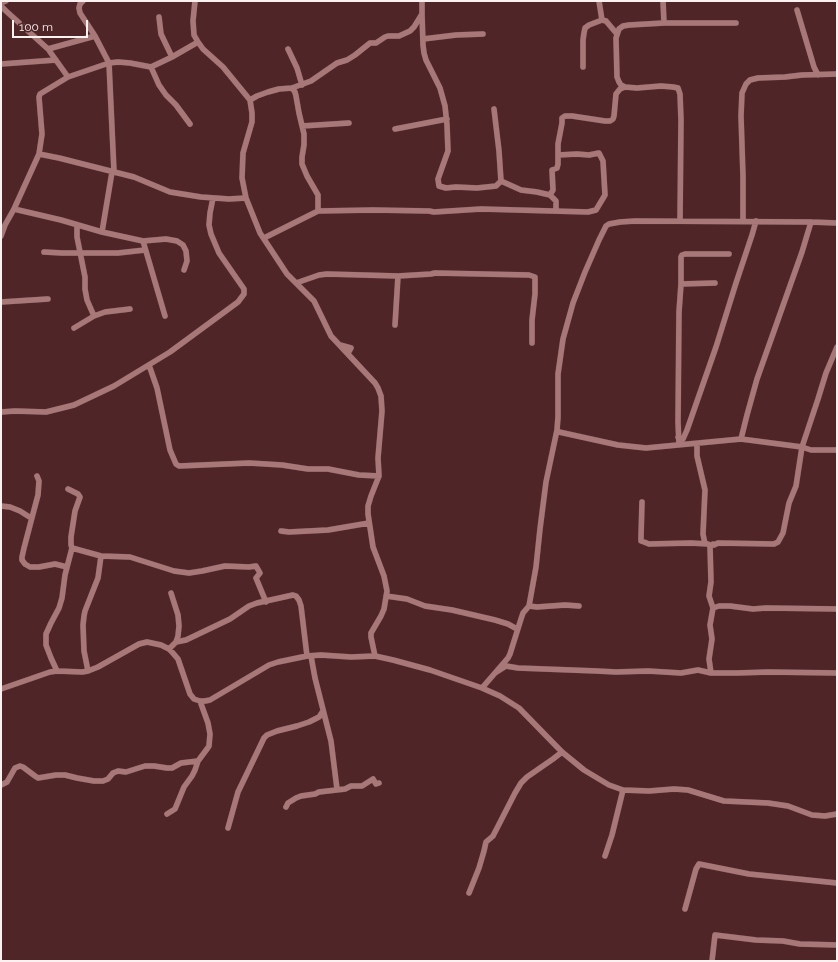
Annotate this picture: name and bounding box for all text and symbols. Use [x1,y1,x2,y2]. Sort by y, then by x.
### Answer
scale bar [14,12,90,38]
text: 100 m [19,20,53,34]

